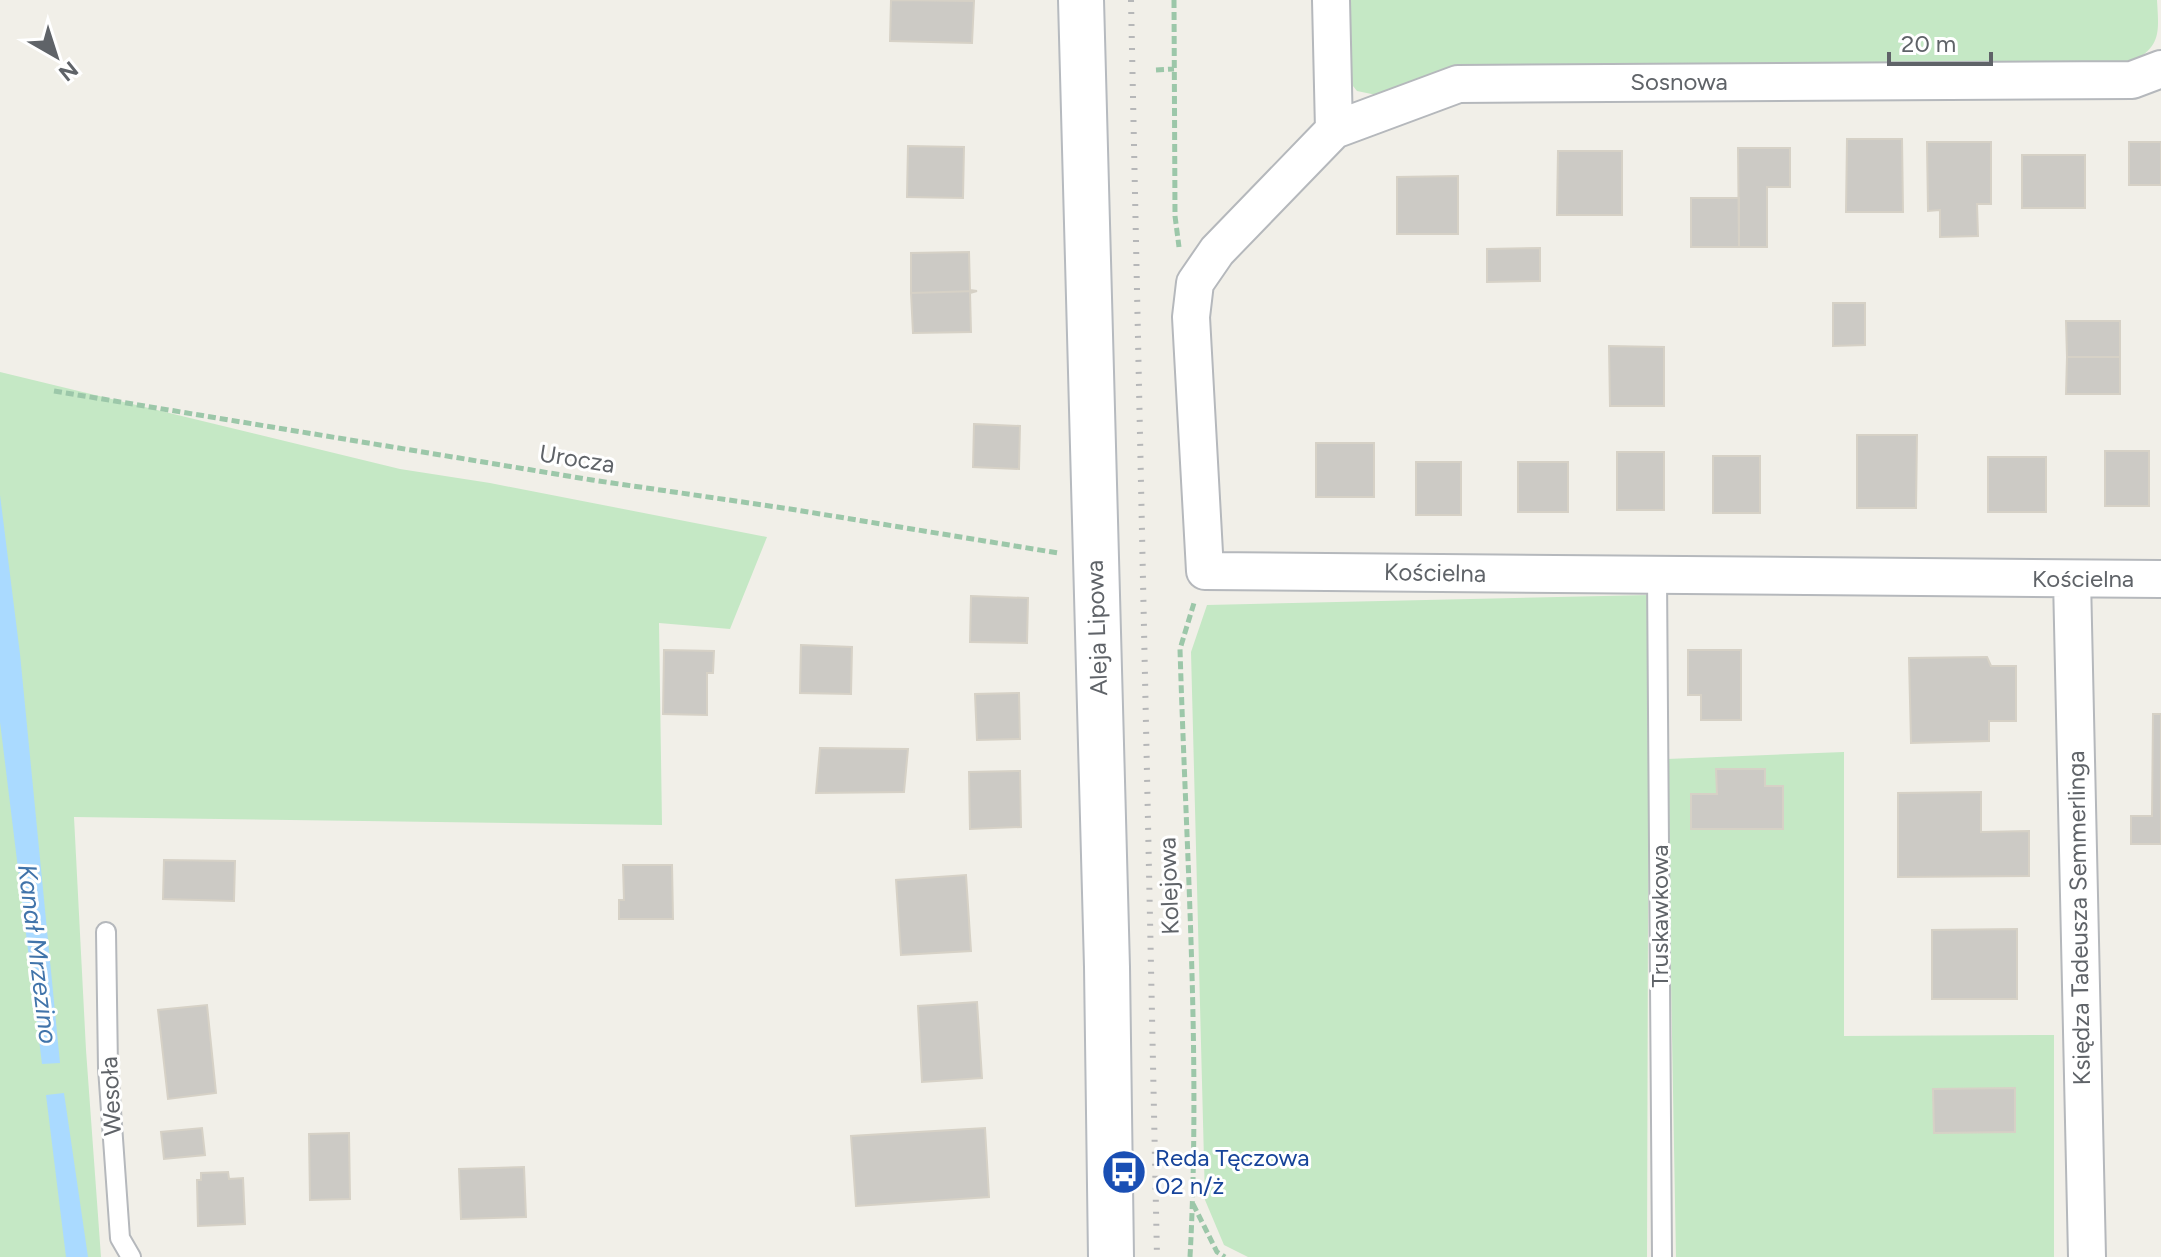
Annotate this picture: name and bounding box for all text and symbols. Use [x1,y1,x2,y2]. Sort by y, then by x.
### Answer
north arrow [16,16,96,96]
scale bar [1889,16,1991,66]
text: 20 m [1901,29,1956,58]
text: N [53,55,83,87]
street label: Sosnowa [1630,67,1728,96]
street label: Urocza [537,438,617,479]
street label: Kościelna [1384,557,1486,588]
street label: Aleja Lipowa [1080,560,1113,696]
street label: Kościelna [2032,564,2134,593]
street label: Księdza Tadeusza Semmerlinga [2061,750,2096,1086]
street label: Kolejowa [1152,837,1185,935]
street label: Truskawkowa [1645,845,1674,987]
water label: Kanał Mrzezino [11,862,65,1046]
street label: Wesoła [94,1056,127,1136]
place label: Reda Tęczowa 02 n/ż [1155,1143,1309,1200]
bus stop icon: Reda Tęczowa 02 n/ż [1100,1148,1148,1196]

